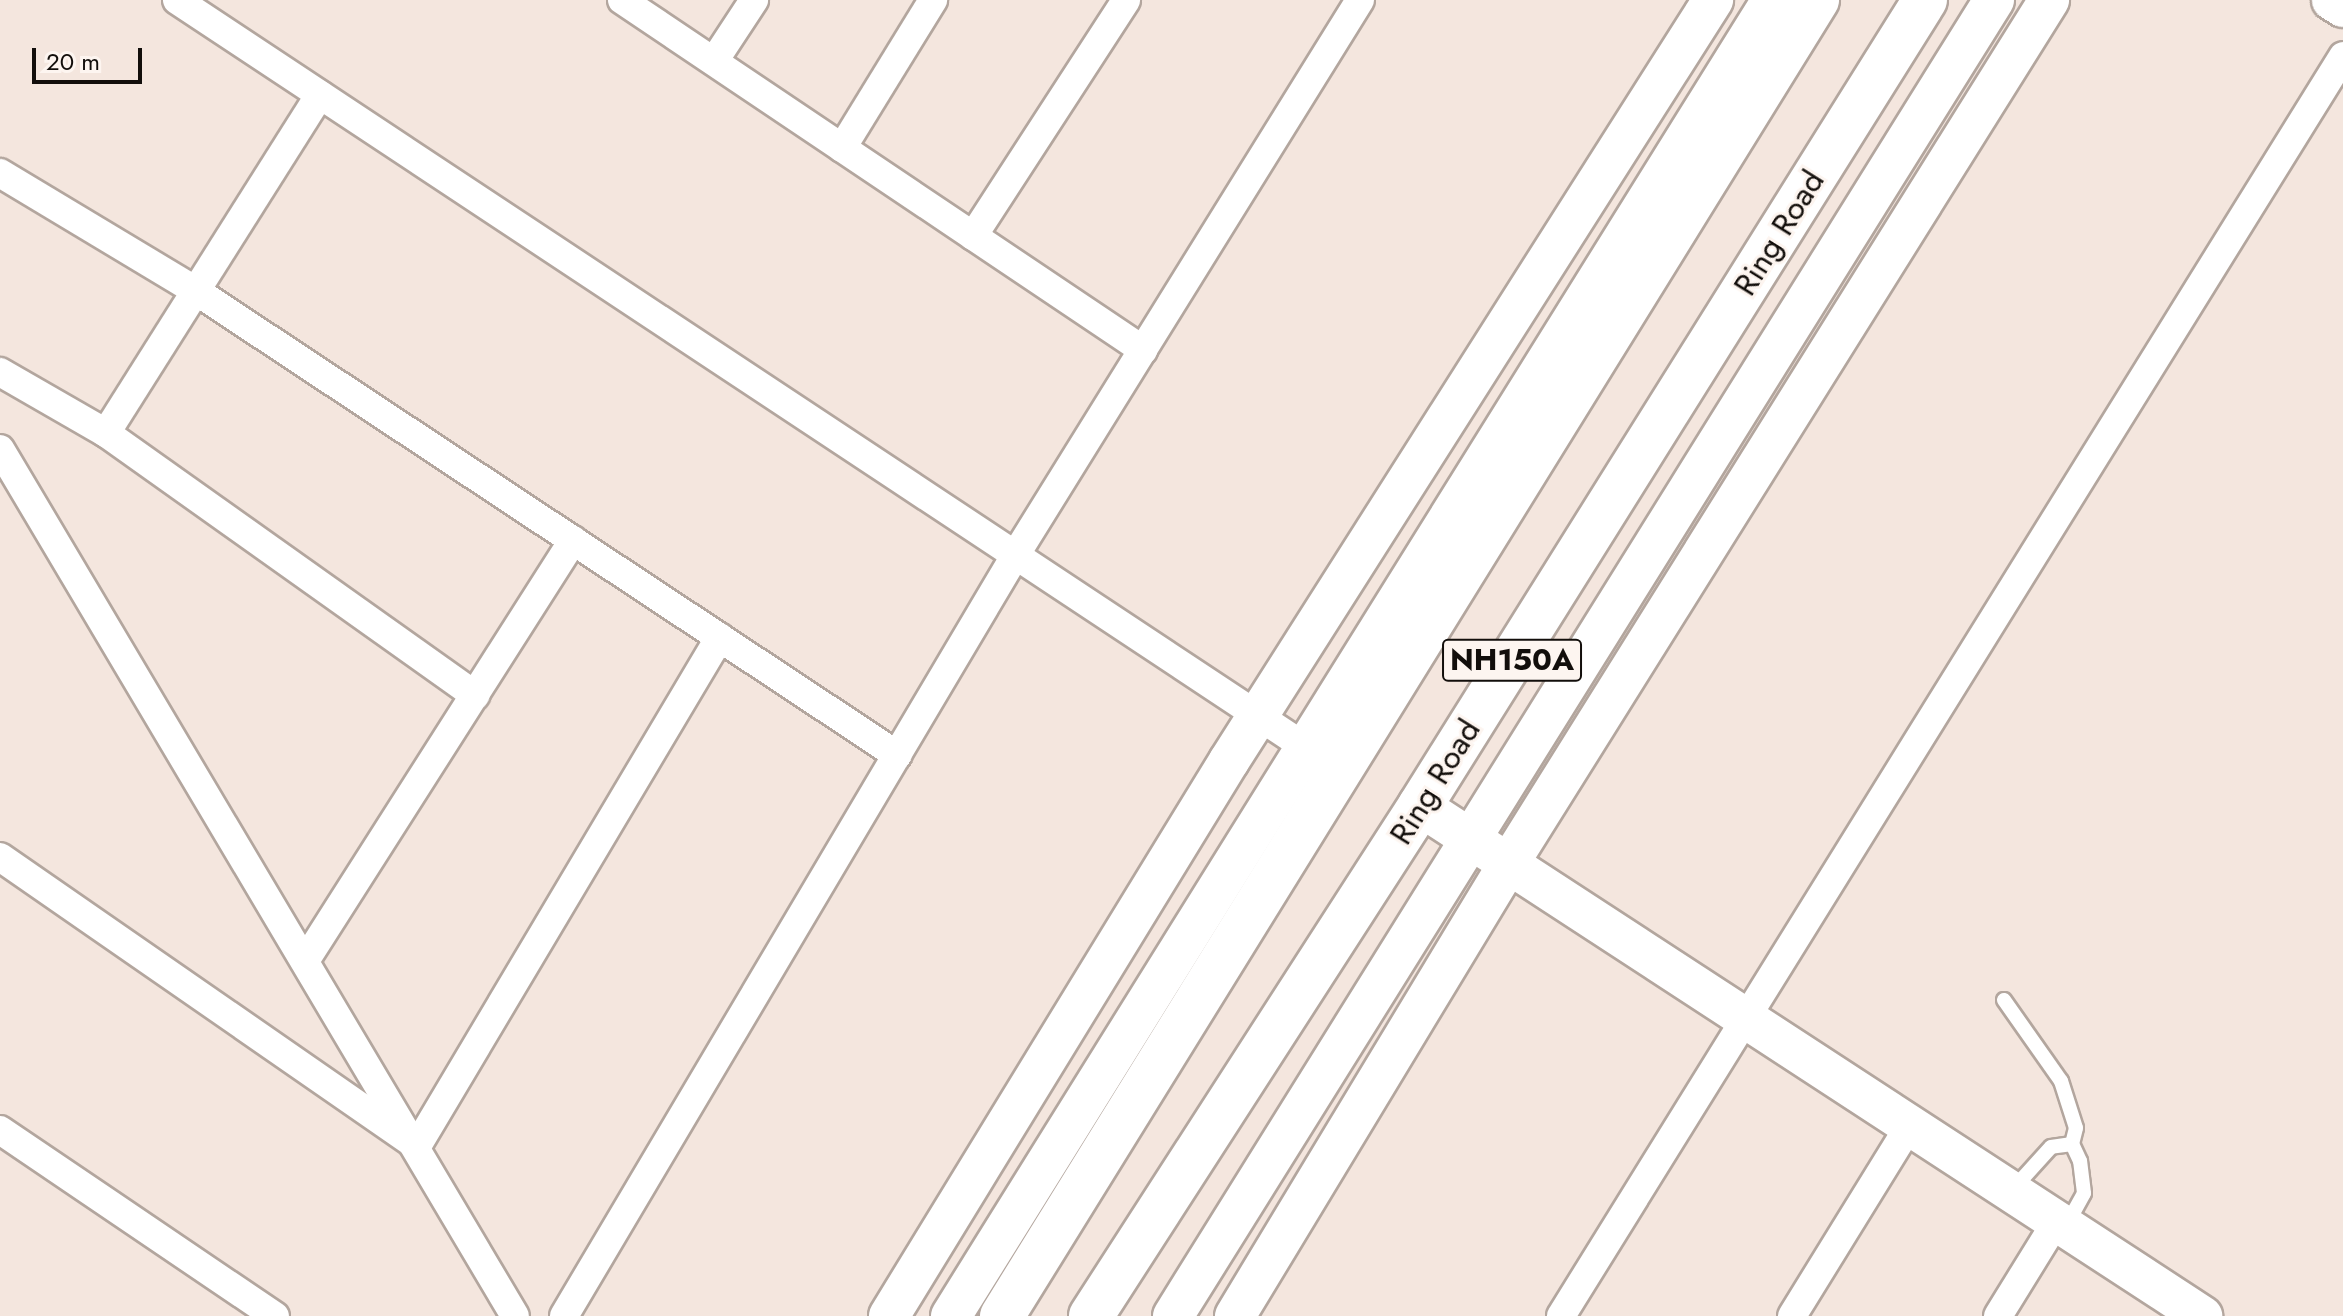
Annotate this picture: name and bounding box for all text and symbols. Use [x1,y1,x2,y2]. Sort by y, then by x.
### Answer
scale bar [36,32,146,82]
text: 20 m [46,44,100,79]
street label: Ring Road [1726,164,1832,302]
road number: NH150A [1442,634,1582,686]
street label: Ring Road [1382,713,1488,851]

